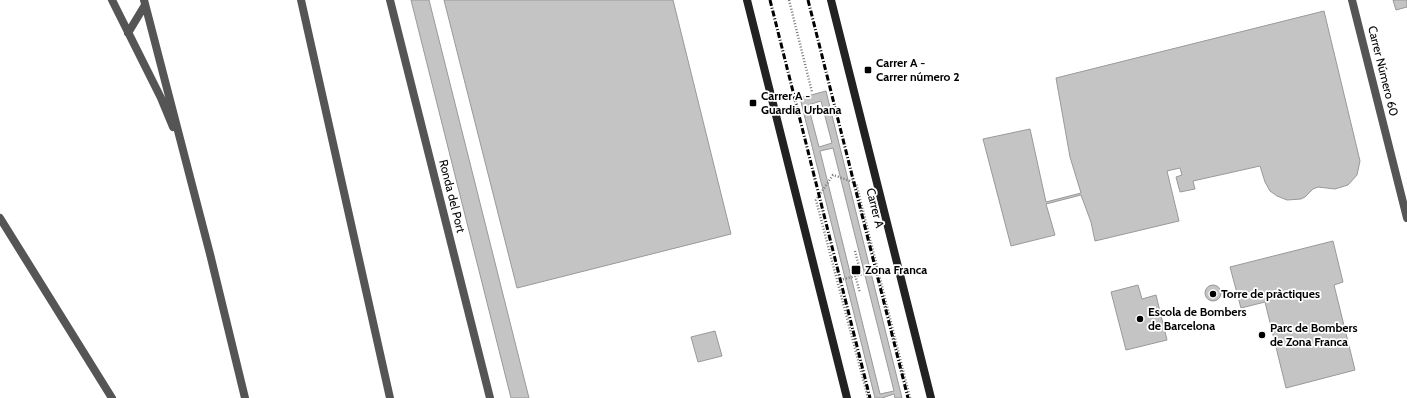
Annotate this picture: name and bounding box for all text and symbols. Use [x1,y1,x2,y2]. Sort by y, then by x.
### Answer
street label: Carrer Número 60 [1365,24,1402,118]
place label: Carrer A - Carrer número 2 [876,55,960,84]
marker: Carrer A - Carrer número 2 [863,65,873,75]
place label: Carrer A - Guardia Urbana [761,88,842,117]
marker: Carrer A - Guardia Urbana [748,98,758,108]
street label: Ronda del Port [436,158,469,234]
street label: Carrer A [863,186,888,230]
place label: Zona Franca [865,262,927,277]
marker: Zona Franca [850,264,862,276]
place label: Torre de pràctiques [1221,286,1320,301]
marker: Torre de pràctiques [1208,289,1218,299]
place label: Escola de Bombers de Barcelona [1148,304,1247,333]
marker: Escola de Bombers de Barcelona [1135,314,1145,324]
place label: Parc de Bombers de Zona Franca [1270,320,1358,349]
marker: Parc de Bombers de Zona Franca [1257,330,1267,340]

